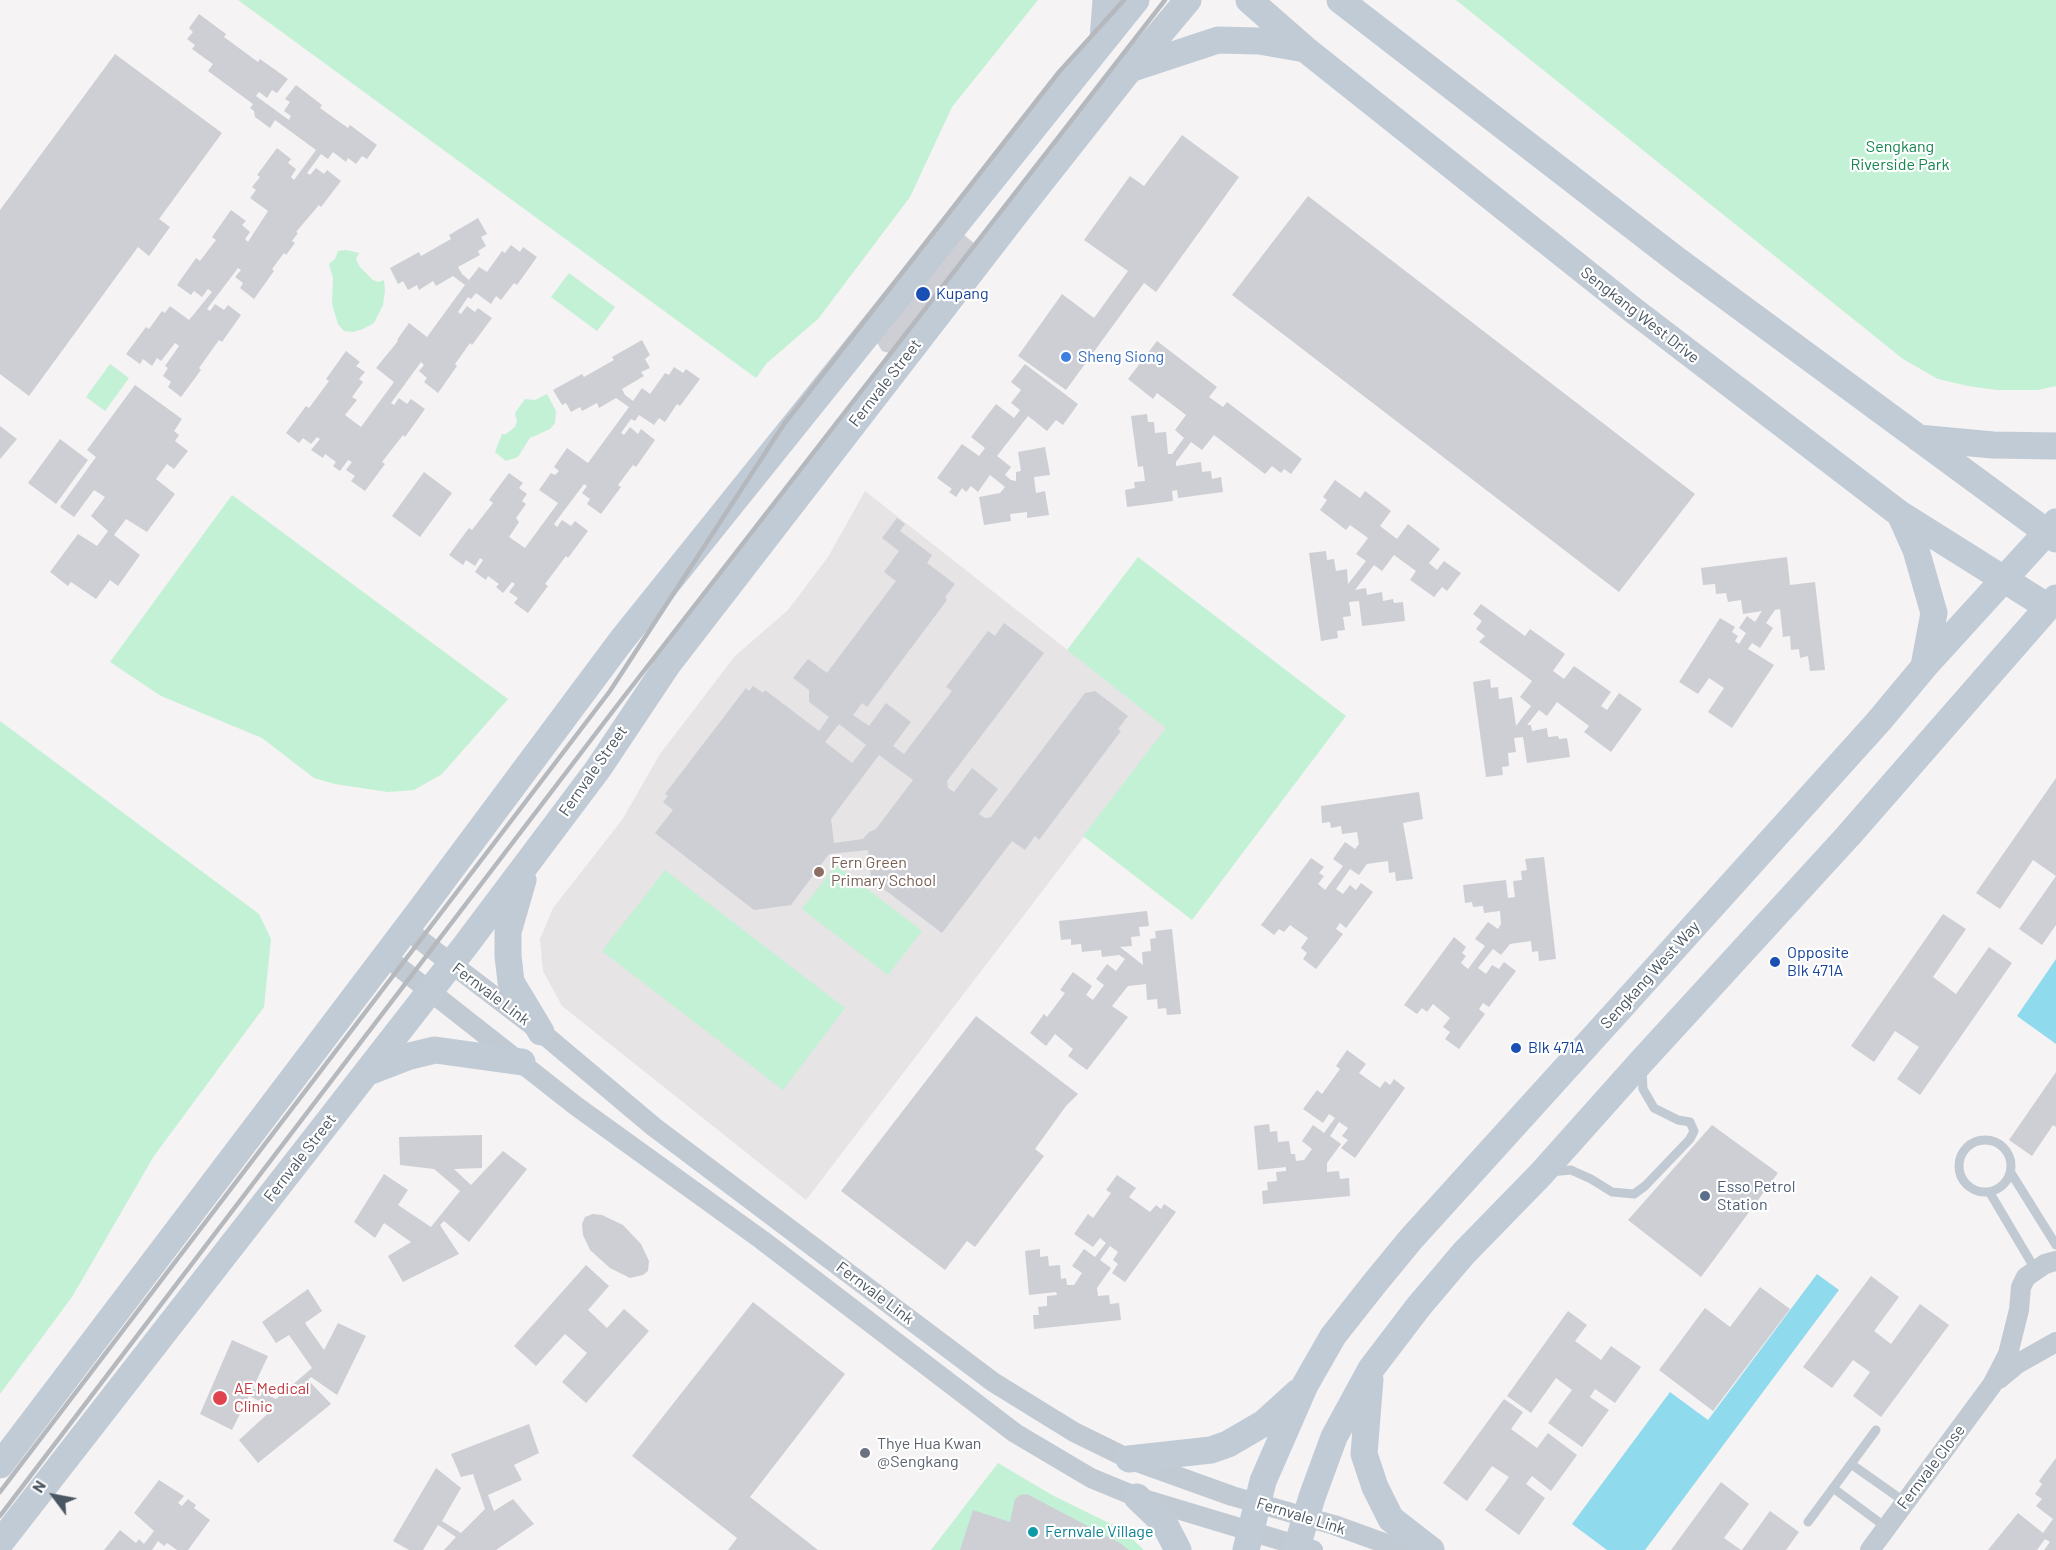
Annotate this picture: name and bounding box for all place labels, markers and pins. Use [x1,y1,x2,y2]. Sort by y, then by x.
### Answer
place label: Kupang [936,284,989,304]
marker: Kupang [914,285,932,303]
place label: Sheng Siong [1078,347,1164,367]
marker: Sheng Siong [1059,350,1073,364]
place label: Fern Green Primary School [831,853,936,891]
marker: Fern Green Primary School [812,865,826,879]
place label: Opposite Blk 471A [1787,943,1849,981]
marker: Opposite Blk 471A [1768,955,1782,969]
place label: Blk 471A [1528,1038,1584,1058]
marker: Blk 471A [1509,1041,1523,1055]
place label: Esso Petrol Station [1717,1177,1795,1215]
marker: Esso Petrol Station [1698,1189,1712,1203]
place label: AE Medical Clinic [234,1379,310,1417]
marker: AE Medical Clinic [211,1389,229,1407]
place label: Thye Hua Kwan @Sengkang [877,1434,981,1472]
marker: Thye Hua Kwan @Sengkang [858,1446,872,1460]
place label: Fernvale Village [1045,1522,1153,1542]
marker: Fernvale Village [1026,1525,1040,1539]

